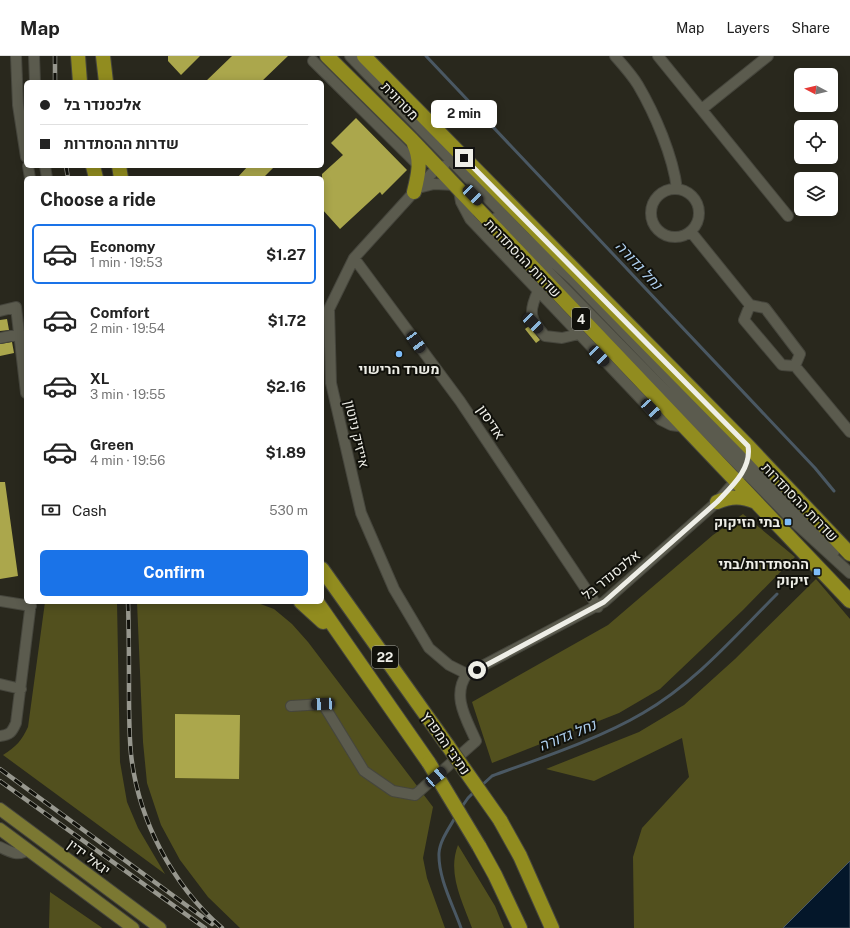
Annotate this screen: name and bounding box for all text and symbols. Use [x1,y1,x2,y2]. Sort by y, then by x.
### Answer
text: Map [20,17,60,39]
text: Map [676,20,704,36]
text: Layers [726,20,770,36]
text: Share [792,20,830,36]
north arrow [794,68,838,112]
map controls [794,68,838,216]
street label: מטרונית [378,79,422,123]
text: אלכסנדר בל [64,96,142,113]
callout: 2 min [431,100,497,128]
text: 2 min [447,106,481,121]
button: locate [794,120,838,164]
text: שדרות ההסתדרות [64,135,179,152]
route end [455,149,473,167]
button: layers [794,172,838,216]
car [460,182,486,208]
text: Choose a ride [40,189,156,210]
street label: שדרות ההסתדרות [482,215,564,301]
icon: car [42,236,78,272]
water label: נחל גדורה [612,237,667,294]
text: Economy [90,238,155,255]
text: $1.27 [266,246,306,263]
text: 1 min · 19:53 [90,255,163,270]
icon: car [42,302,78,338]
text: Comfort [90,304,150,321]
road number: 4 [572,308,590,330]
car [520,310,546,336]
text: $1.72 [268,312,306,329]
text: 2 min · 19:54 [90,321,165,336]
car [404,329,428,355]
car [586,343,612,369]
marker: משרד הרישוי [394,349,404,359]
place label: משרד הרישוי [359,361,439,377]
icon: car [42,368,78,404]
text: XL [90,370,109,387]
text: $2.16 [266,378,306,395]
text: 3 min · 19:55 [90,387,166,402]
car [638,396,664,422]
street label: אייזיק ניוטון [341,399,373,469]
street label: אדיסון [474,402,508,442]
icon: car [42,434,78,470]
text: Green [90,436,134,453]
text: $1.89 [265,444,306,461]
text: 4 min · 19:56 [90,453,165,468]
street label: שדרות ההסתדרות [759,459,841,545]
icon: cash [40,499,62,521]
text: Cash [72,502,107,519]
text: 530 m [269,503,308,518]
place label: בתי הזיקוק [714,514,780,530]
marker: בתי הזיקוק [783,517,793,527]
street label: אלכסנדר בל [579,547,643,603]
button: Confirm [40,550,308,596]
place label: ההסתדרות/בתי זיקוק [719,556,809,588]
marker: ההסתדרות/בתי זיקוק [812,567,822,577]
road number: 22 [372,646,398,668]
route start [468,661,486,679]
car [311,697,335,711]
street label: נתיבי המפרץ [418,708,474,778]
water label: נחל גדורה [536,715,599,754]
car [423,765,449,789]
street label: יגאל ידין [65,836,113,878]

